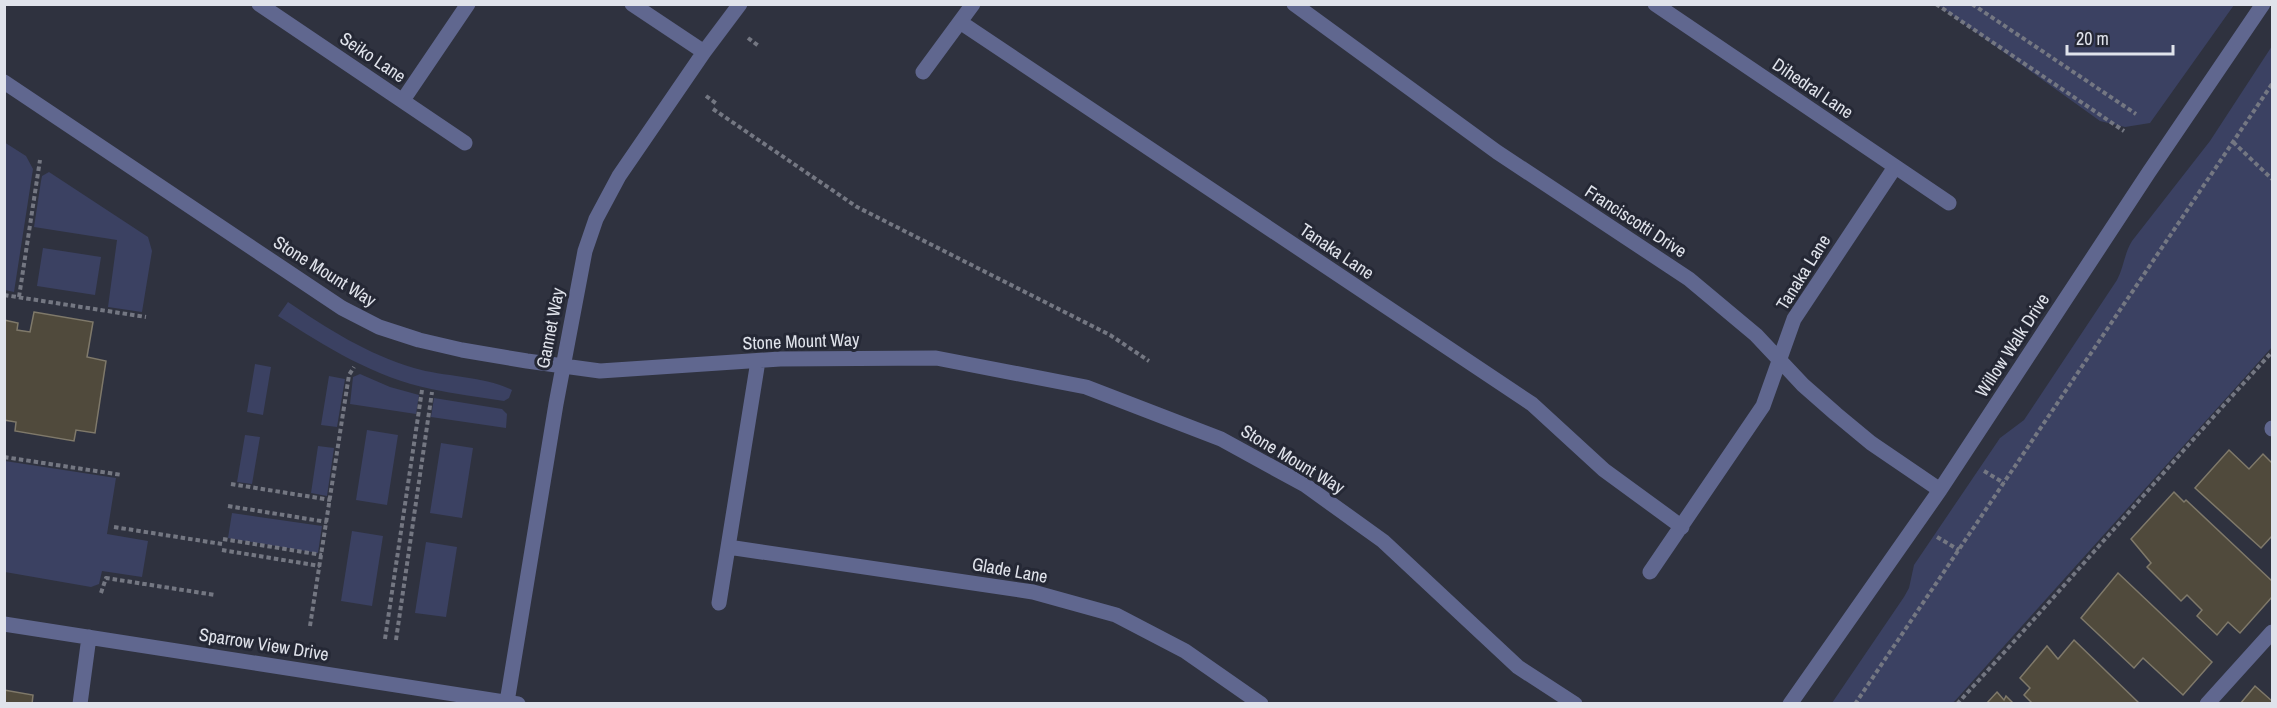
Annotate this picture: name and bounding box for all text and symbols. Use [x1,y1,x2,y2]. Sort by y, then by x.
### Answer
scale bar [2067,18,2174,56]
street label: Seiko Lane [335,26,411,88]
text: 20 m [2076,26,2109,51]
street label: Dihedral Lane [1768,52,1858,124]
street label: Franciscotti Drive [1580,179,1692,263]
street label: Tanaka Lane [1295,217,1379,285]
street label: Stone Mount Way [269,229,382,313]
street label: Tanaka Lane [1770,229,1836,315]
street label: Gannet Way [530,285,570,370]
street label: Willow Walk Drive [1969,288,2055,402]
street label: Stone Mount Way [742,326,860,356]
street label: Stone Mount Way [1237,418,1350,500]
street label: Glade Lane [970,551,1050,589]
street label: Sparrow View Drive [197,621,331,667]

